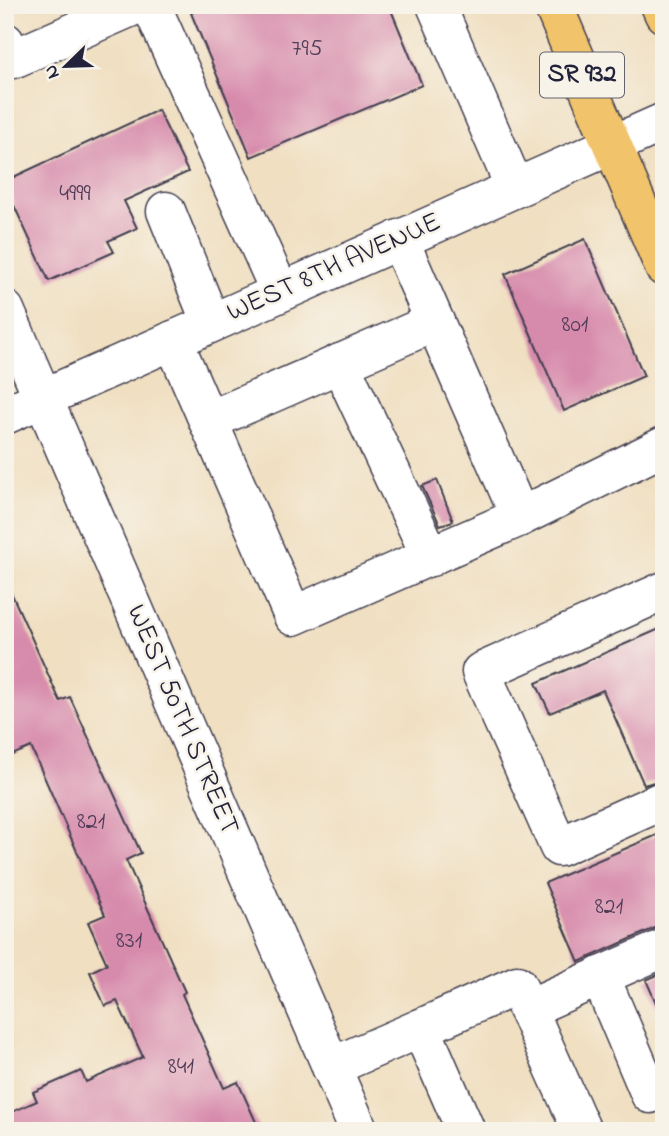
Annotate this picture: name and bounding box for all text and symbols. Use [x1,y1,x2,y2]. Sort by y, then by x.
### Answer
north arrow [32,32,102,102]
house number: 795 [292,32,323,67]
road number: SR 932 [540,52,624,97]
text: N [38,60,68,83]
house number: 4999 [59,177,92,212]
street label: WEST 8TH AVENUE [220,202,448,334]
house number: 801 [562,308,589,343]
street label: WEST 50TH STREET [115,598,249,842]
house number: 821 [77,805,106,840]
house number: 821 [595,890,624,925]
house number: 831 [116,924,143,959]
house number: 841 [168,1050,195,1085]

